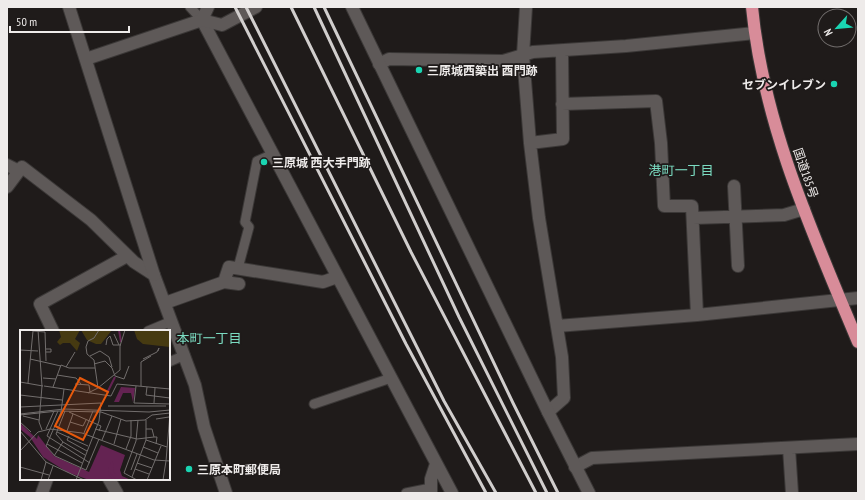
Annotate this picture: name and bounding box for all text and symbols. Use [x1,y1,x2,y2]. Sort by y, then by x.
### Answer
scale bar [10,8,129,34]
north arrow [817,8,857,48]
text: 50 m [16,14,37,29]
text: N [820,27,836,38]
place label: 三原城西築出 酉門跡 [427,63,537,78]
marker: 三原城西築出 酉門跡 [414,65,424,75]
place label: セブンイレブン [742,77,826,92]
marker: セブンイレブン [829,79,839,89]
street label: 国道185号 [790,146,822,200]
place label: 三原城 西大手門跡 [272,155,370,170]
marker: 三原城 西大手門跡 [259,157,269,167]
district label: 港町一丁目 [648,162,714,179]
inset map [20,330,170,480]
district label: 本町一丁目 [176,330,242,347]
place label: 三原本町郵便局 [197,462,281,477]
marker: 三原本町郵便局 [184,464,194,474]

